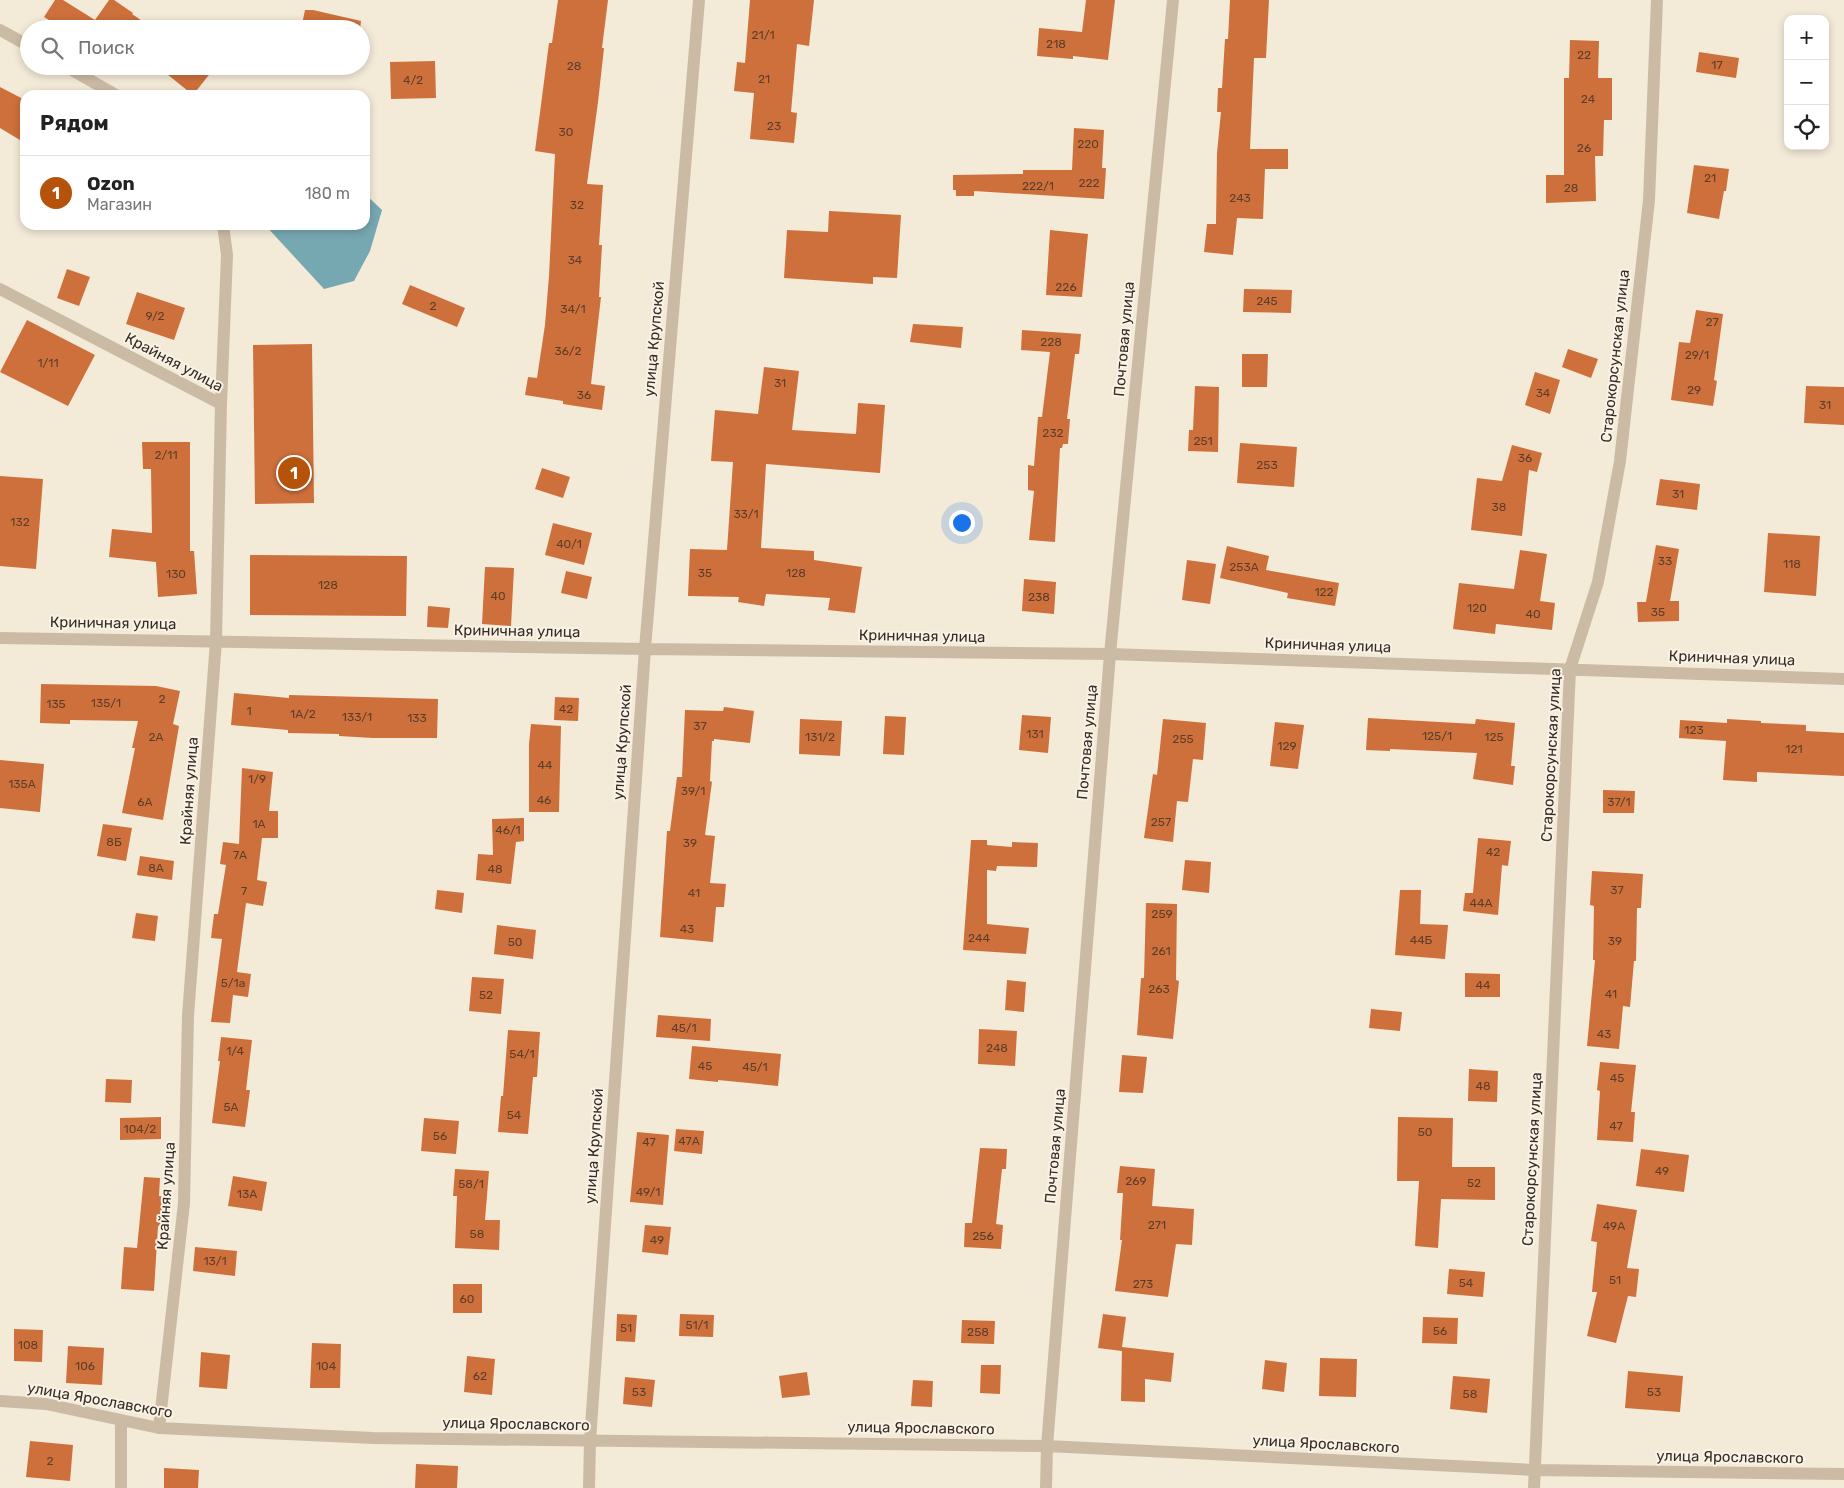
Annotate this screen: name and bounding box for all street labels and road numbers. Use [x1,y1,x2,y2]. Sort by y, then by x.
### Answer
street label: Старокорсунская улица [1597,269,1633,443]
street label: улица Крупской [640,280,668,398]
street label: Почтовая улица [1110,281,1138,397]
street label: Крайняя улица [122,329,226,395]
street label: Криничная улица [50,613,176,633]
street label: Криничная улица [454,621,580,641]
street label: Криничная улица [859,626,985,646]
street label: Криничная улица [1264,634,1392,656]
street label: Криничная улица [1668,647,1796,669]
street label: Старокорсунская улица [1537,668,1565,842]
street label: улица Крупской [609,684,635,800]
street label: Почтовая улица [1073,684,1101,800]
street label: Крайняя улица [176,736,202,846]
street label: Старокорсунская улица [1518,1072,1546,1246]
street label: улица Крупской [581,1088,607,1204]
street label: Почтовая улица [1041,1088,1069,1204]
street label: Крайняя улица [153,1141,179,1251]
street label: улица Ярославского [26,1378,174,1422]
street label: улица Ярославского [442,1414,590,1434]
street label: улица Ярославского [847,1418,995,1438]
street label: улица Ярославского [1252,1431,1400,1457]
street label: улица Ярославского [1656,1447,1804,1467]

